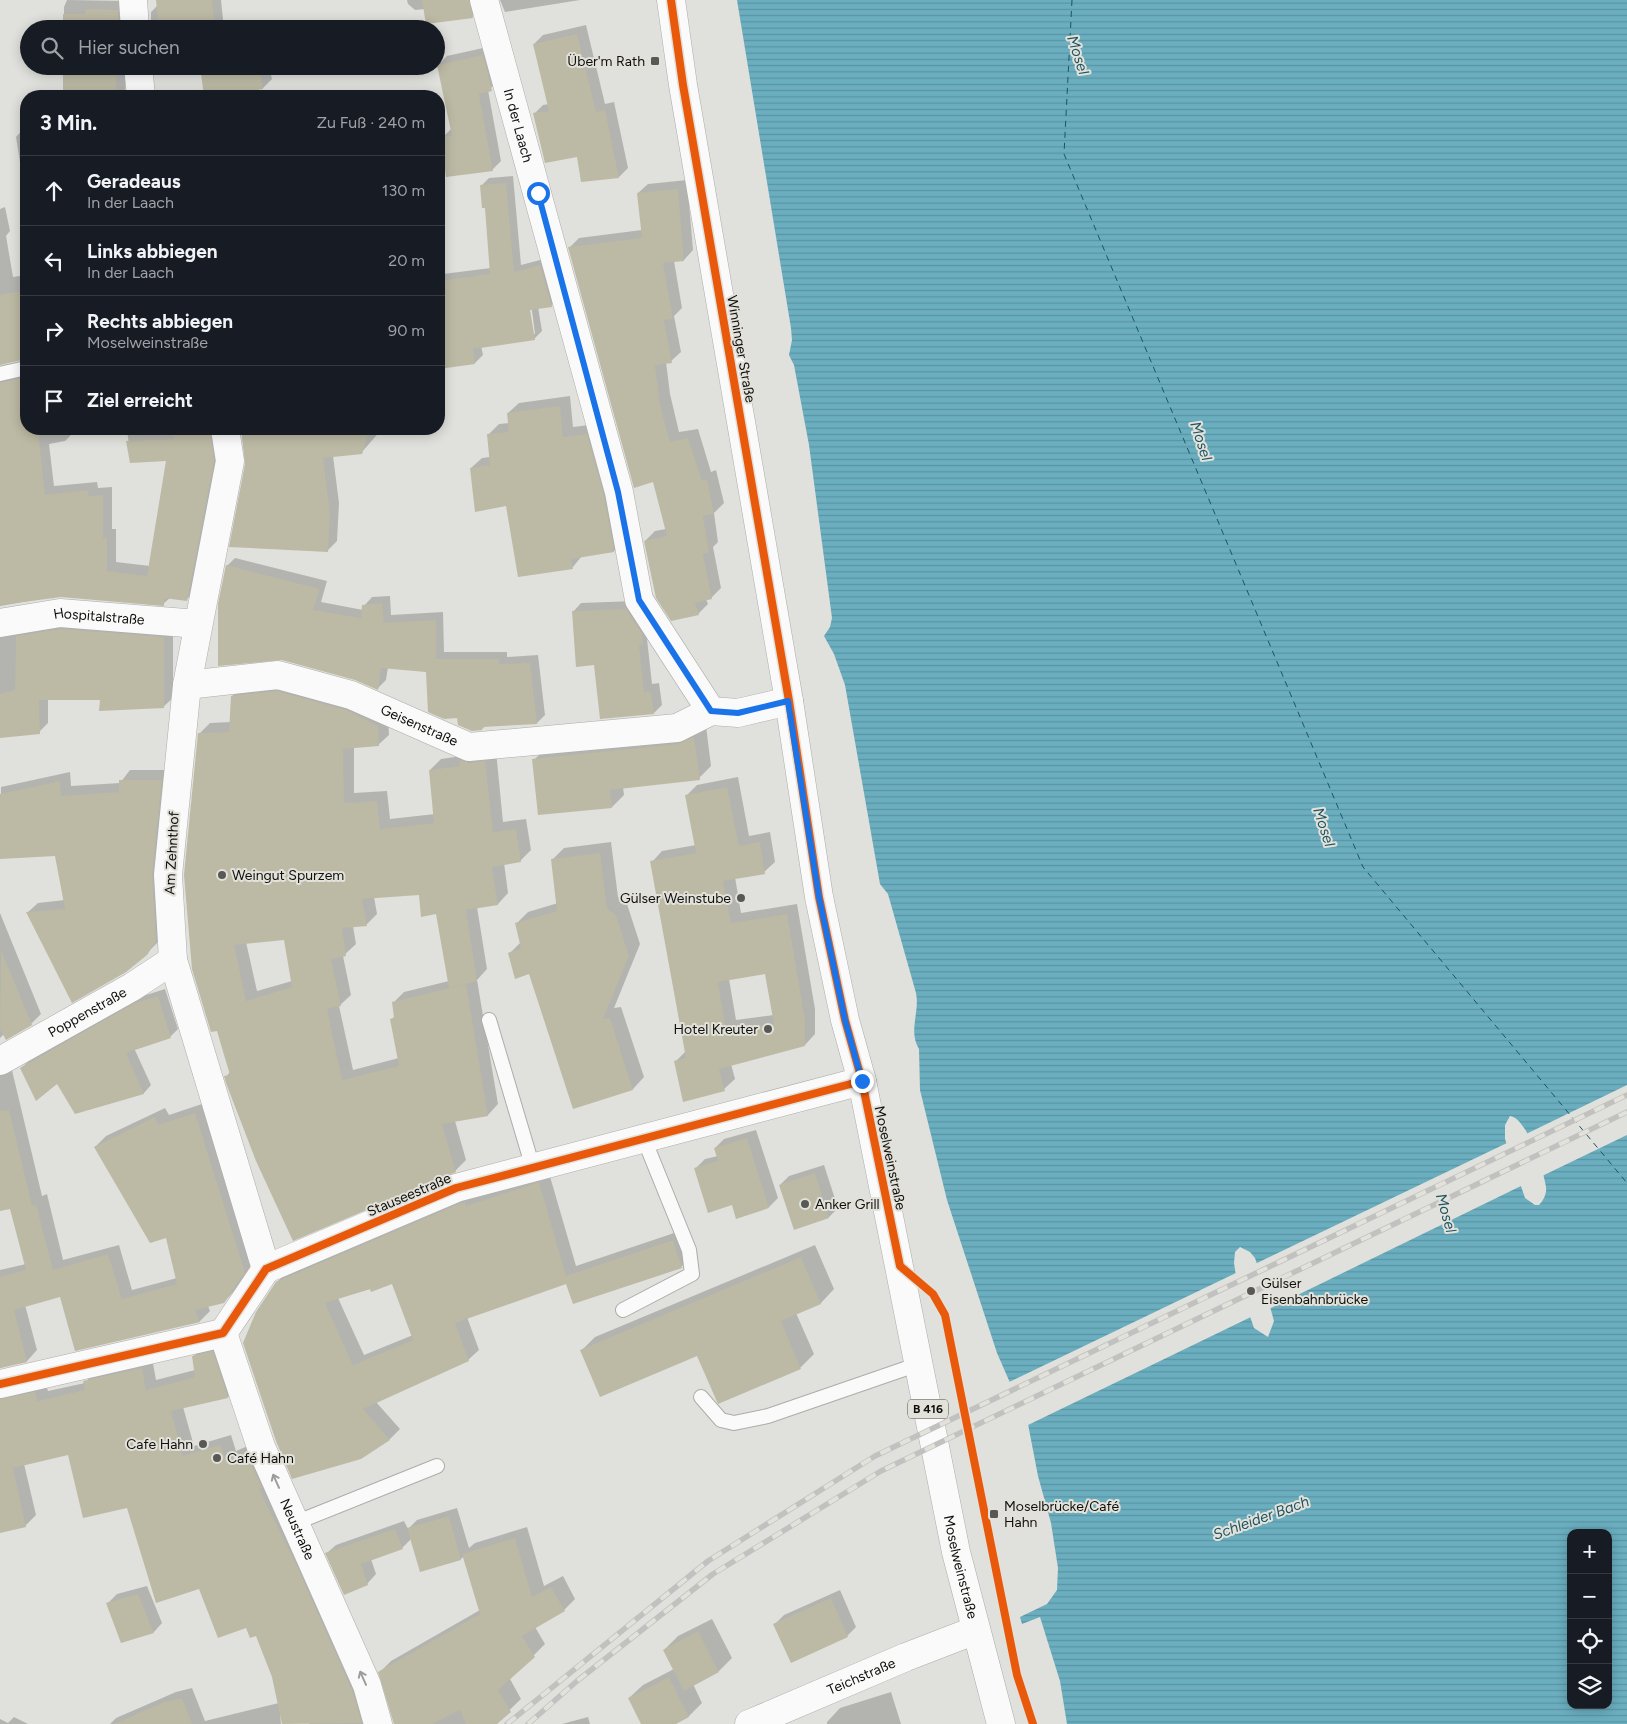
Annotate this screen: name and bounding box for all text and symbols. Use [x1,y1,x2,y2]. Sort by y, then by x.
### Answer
search box [20,20,445,75]
water label: Mosel [1063,33,1093,77]
icon: search [38,34,66,62]
text: Hier suchen [78,36,179,59]
place label: Über'm Rath [567,53,645,70]
marker: Über'm Rath [649,55,661,67]
street label: In der Laach [500,86,537,164]
text: 3 Min. [40,110,97,135]
text: Zu Fuß · 240 m [317,113,425,132]
text: Geradeaus [87,170,181,193]
icon: ahead [40,177,68,205]
text: 130 m [382,181,425,200]
route start [527,182,550,205]
text: In der Laach [87,193,174,212]
text: Links abbiegen [87,240,218,263]
icon: left [40,247,68,275]
text: 20 m [388,251,425,270]
text: In der Laach [87,263,174,282]
street label: Winninger Straße [723,294,759,404]
text: Rechts abbiegen [87,310,233,333]
icon: right [40,317,68,345]
text: 90 m [388,321,425,340]
text: Moselweinstraße [87,333,208,352]
icon: arrive [40,387,68,415]
text: Ziel erreicht [87,389,193,412]
water label: Mosel [1186,419,1216,463]
street label: Hospitalstraße [52,604,146,628]
street label: Geisenstraße [378,701,461,750]
water label: Mosel [1309,805,1339,849]
street label: Am Zehnthof [161,810,183,895]
place label: Weingut Spurzem [232,867,344,884]
marker: Weingut Spurzem [216,869,228,881]
place label: Gülser Weinstube [620,890,731,907]
marker: Gülser Weinstube [735,892,747,904]
street label: Poppenstraße [45,983,130,1041]
place label: Hotel Kreuter [674,1021,758,1038]
marker: Hotel Kreuter [762,1023,774,1035]
route end [851,1070,874,1093]
street label: Moselweinstraße [871,1104,909,1212]
street label: Stauseestraße [364,1169,454,1220]
water label: Mosel [1432,1191,1460,1235]
place label: Anker Grill [815,1196,880,1213]
marker: Anker Grill [799,1198,811,1210]
place label: Gülser Eisenbahnbrücke [1261,1275,1368,1308]
marker: Gülser Eisenbahnbrücke [1245,1285,1257,1297]
road number: B 416 [908,1400,948,1418]
place label: Cafe Hahn [126,1436,193,1453]
marker: Cafe Hahn [197,1438,209,1450]
place label: Café Hahn [227,1450,294,1467]
marker: Café Hahn [211,1452,223,1464]
one-way arrow [271,1474,281,1489]
water label: Schleider Bach [1210,1492,1312,1544]
street label: Neustraße [276,1496,319,1563]
place label: Moselbrücke/Café Hahn [1004,1498,1120,1531]
marker: Moselbrücke/Café Hahn [988,1508,1000,1520]
street label: Moselweinstraße [940,1514,982,1621]
map controls [1567,1529,1612,1709]
button: + [1567,1529,1612,1574]
button: − [1567,1574,1612,1619]
button: locate [1567,1619,1612,1664]
street label: Teichstraße [825,1654,898,1698]
button: layers [1567,1664,1612,1709]
one-way arrow [358,1671,368,1686]

